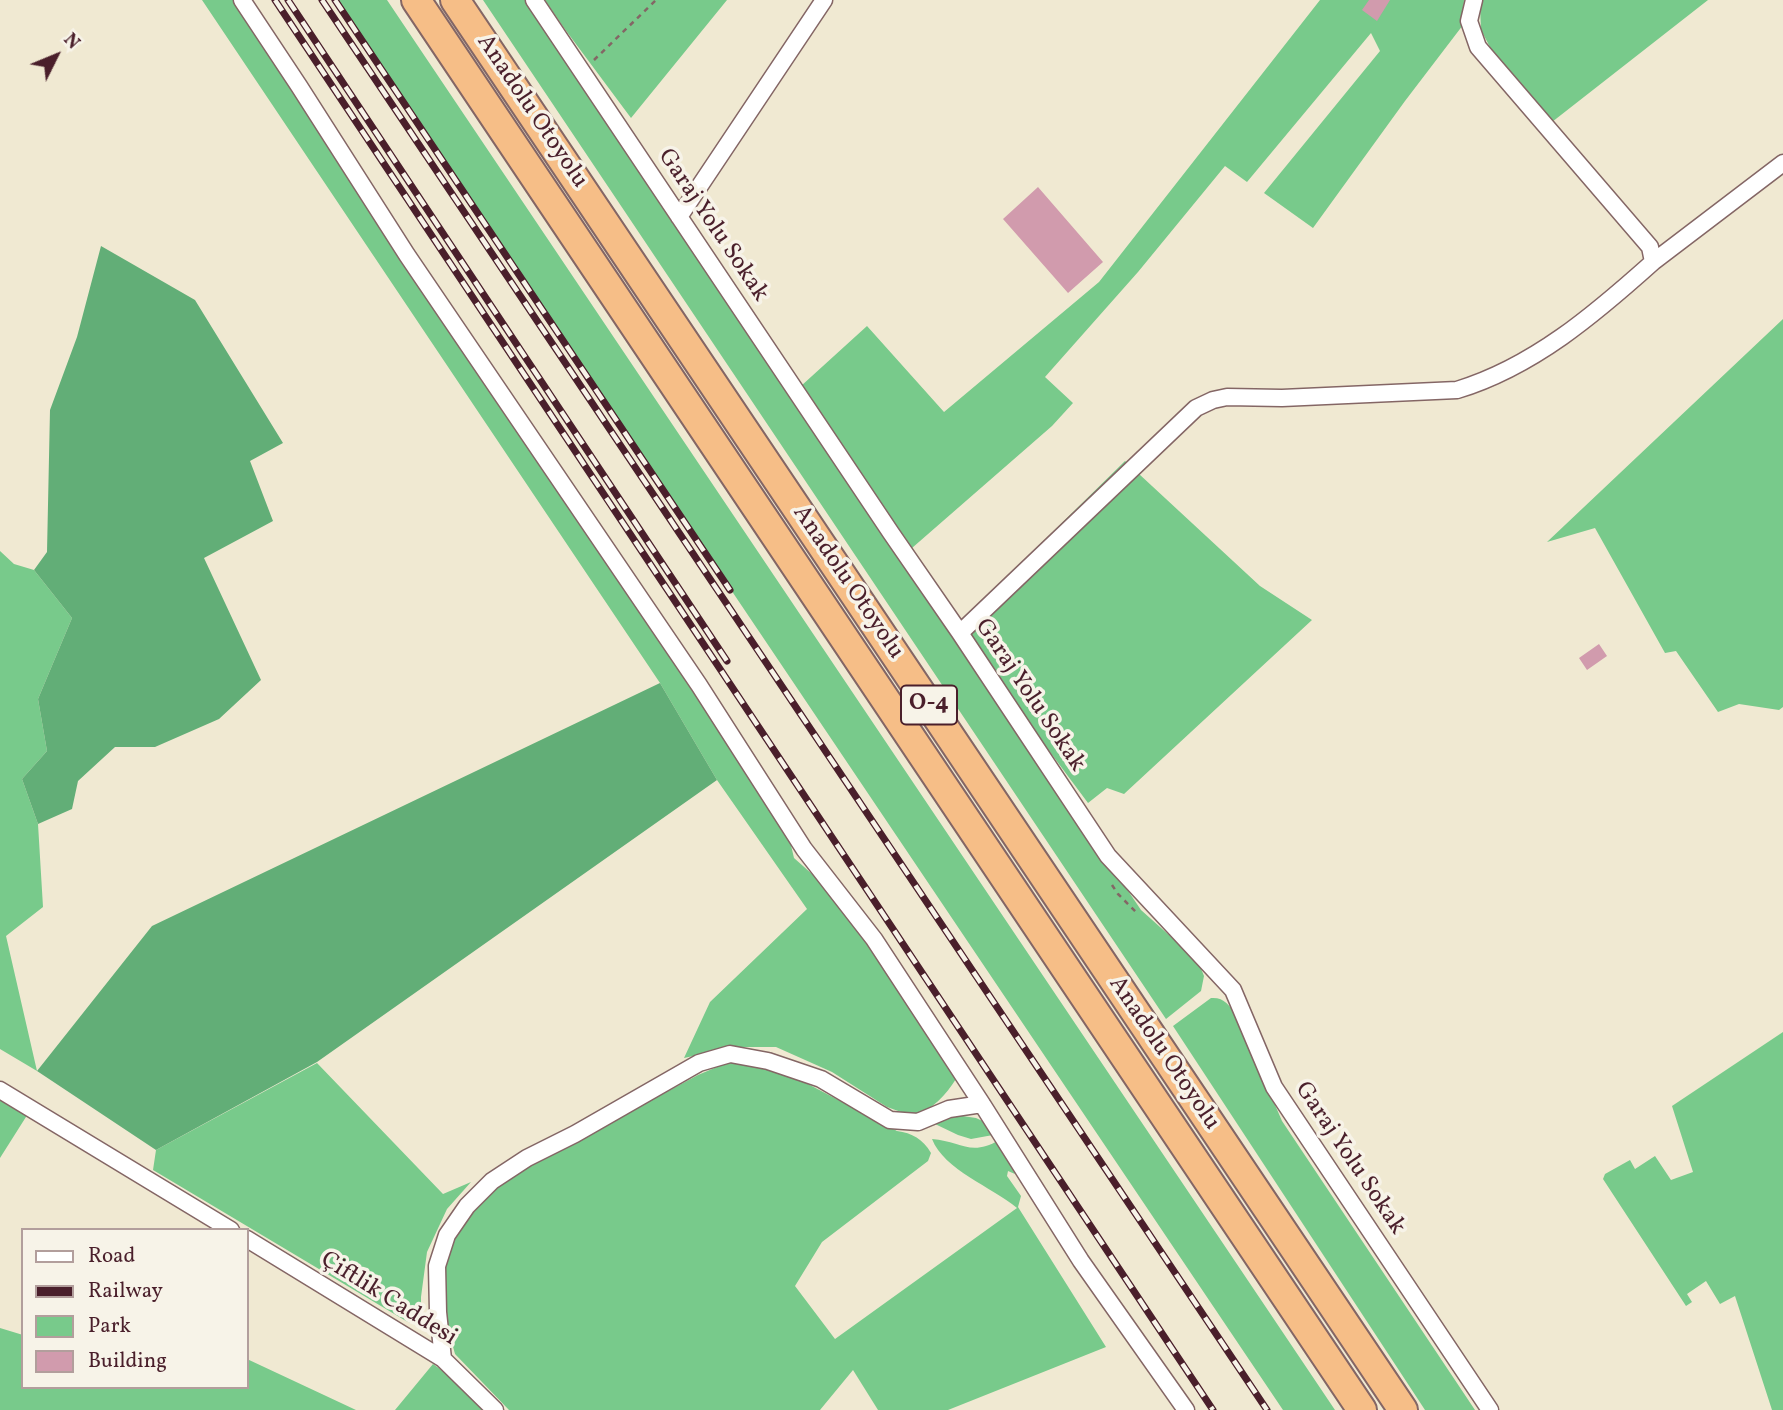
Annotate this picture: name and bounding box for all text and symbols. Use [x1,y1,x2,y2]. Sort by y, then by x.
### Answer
north arrow [21,21,91,91]
text: N [57,28,86,56]
street label: Anadolu Otoyolu [469,30,593,194]
street label: Garaj Yolu Sokak [650,144,774,308]
street label: Anadolu Otoyolu [785,501,909,665]
street label: Garaj Yolu Sokak [967,614,1091,778]
road number: O-4 [901,685,957,724]
street label: Anadolu Otoyolu [1101,972,1225,1136]
street label: Garaj Yolu Sokak [1287,1077,1411,1241]
legend [21,1228,248,1389]
text: Road [88,1242,135,1271]
street label: Çiftlik Caddesi [315,1247,461,1353]
text: Railway [88,1277,163,1306]
text: Park [88,1312,131,1341]
text: Building [88,1347,167,1376]

